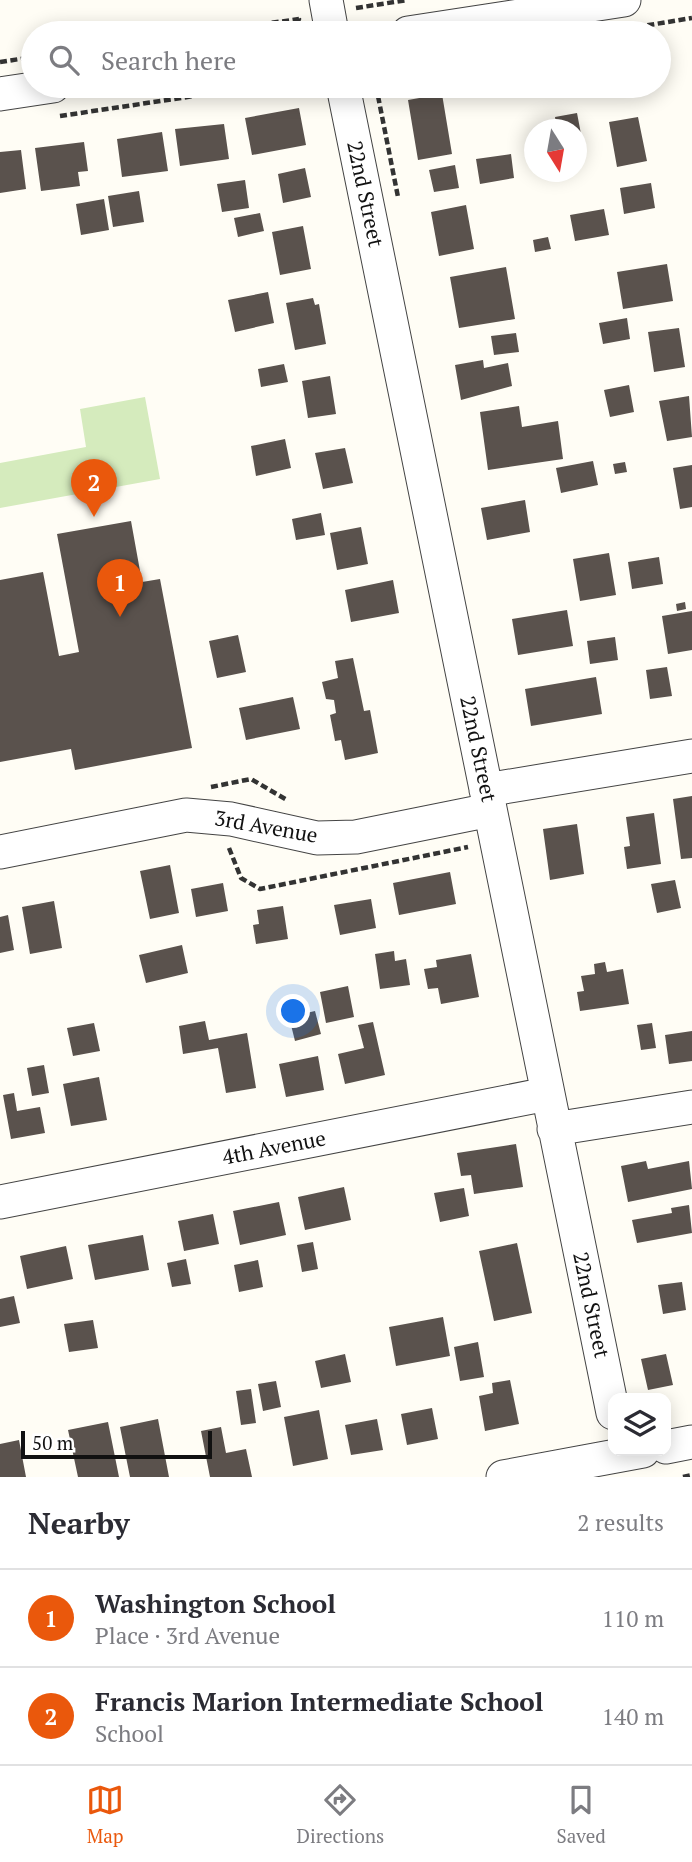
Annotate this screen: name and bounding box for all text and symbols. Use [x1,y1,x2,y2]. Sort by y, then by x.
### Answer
search box [21,21,671,98]
icon: search [45,41,83,79]
text: Search here [101,43,236,77]
north arrow [524,119,587,182]
street label: 22nd Street [341,138,391,250]
pin: 2 [71,459,117,517]
pin: 1 [97,559,143,617]
street label: 22nd Street [454,693,504,805]
street label: 3rd Avenue [212,803,320,849]
your location [276,994,310,1028]
street label: 4th Avenue [220,1123,328,1171]
street label: 22nd Street [567,1249,617,1361]
map controls [608,1393,671,1456]
button: layers [608,1393,671,1456]
scale bar [21,1428,212,1460]
text: 50 m [32,1430,73,1455]
text: Nearby [28,1503,130,1543]
text: 2 results [577,1507,664,1538]
text: Washington School [95,1586,336,1620]
text: 1 [45,1603,58,1634]
text: 110 m [602,1603,664,1634]
text: Place · 3rd Avenue [95,1620,280,1651]
text: Francis Marion Intermediate School [95,1684,543,1718]
text: 2 [45,1701,58,1732]
text: 140 m [602,1701,664,1732]
text: School [95,1718,164,1749]
tab: Map [86,1781,124,1848]
tab: Directions [297,1781,384,1848]
tab: Saved [557,1781,606,1848]

